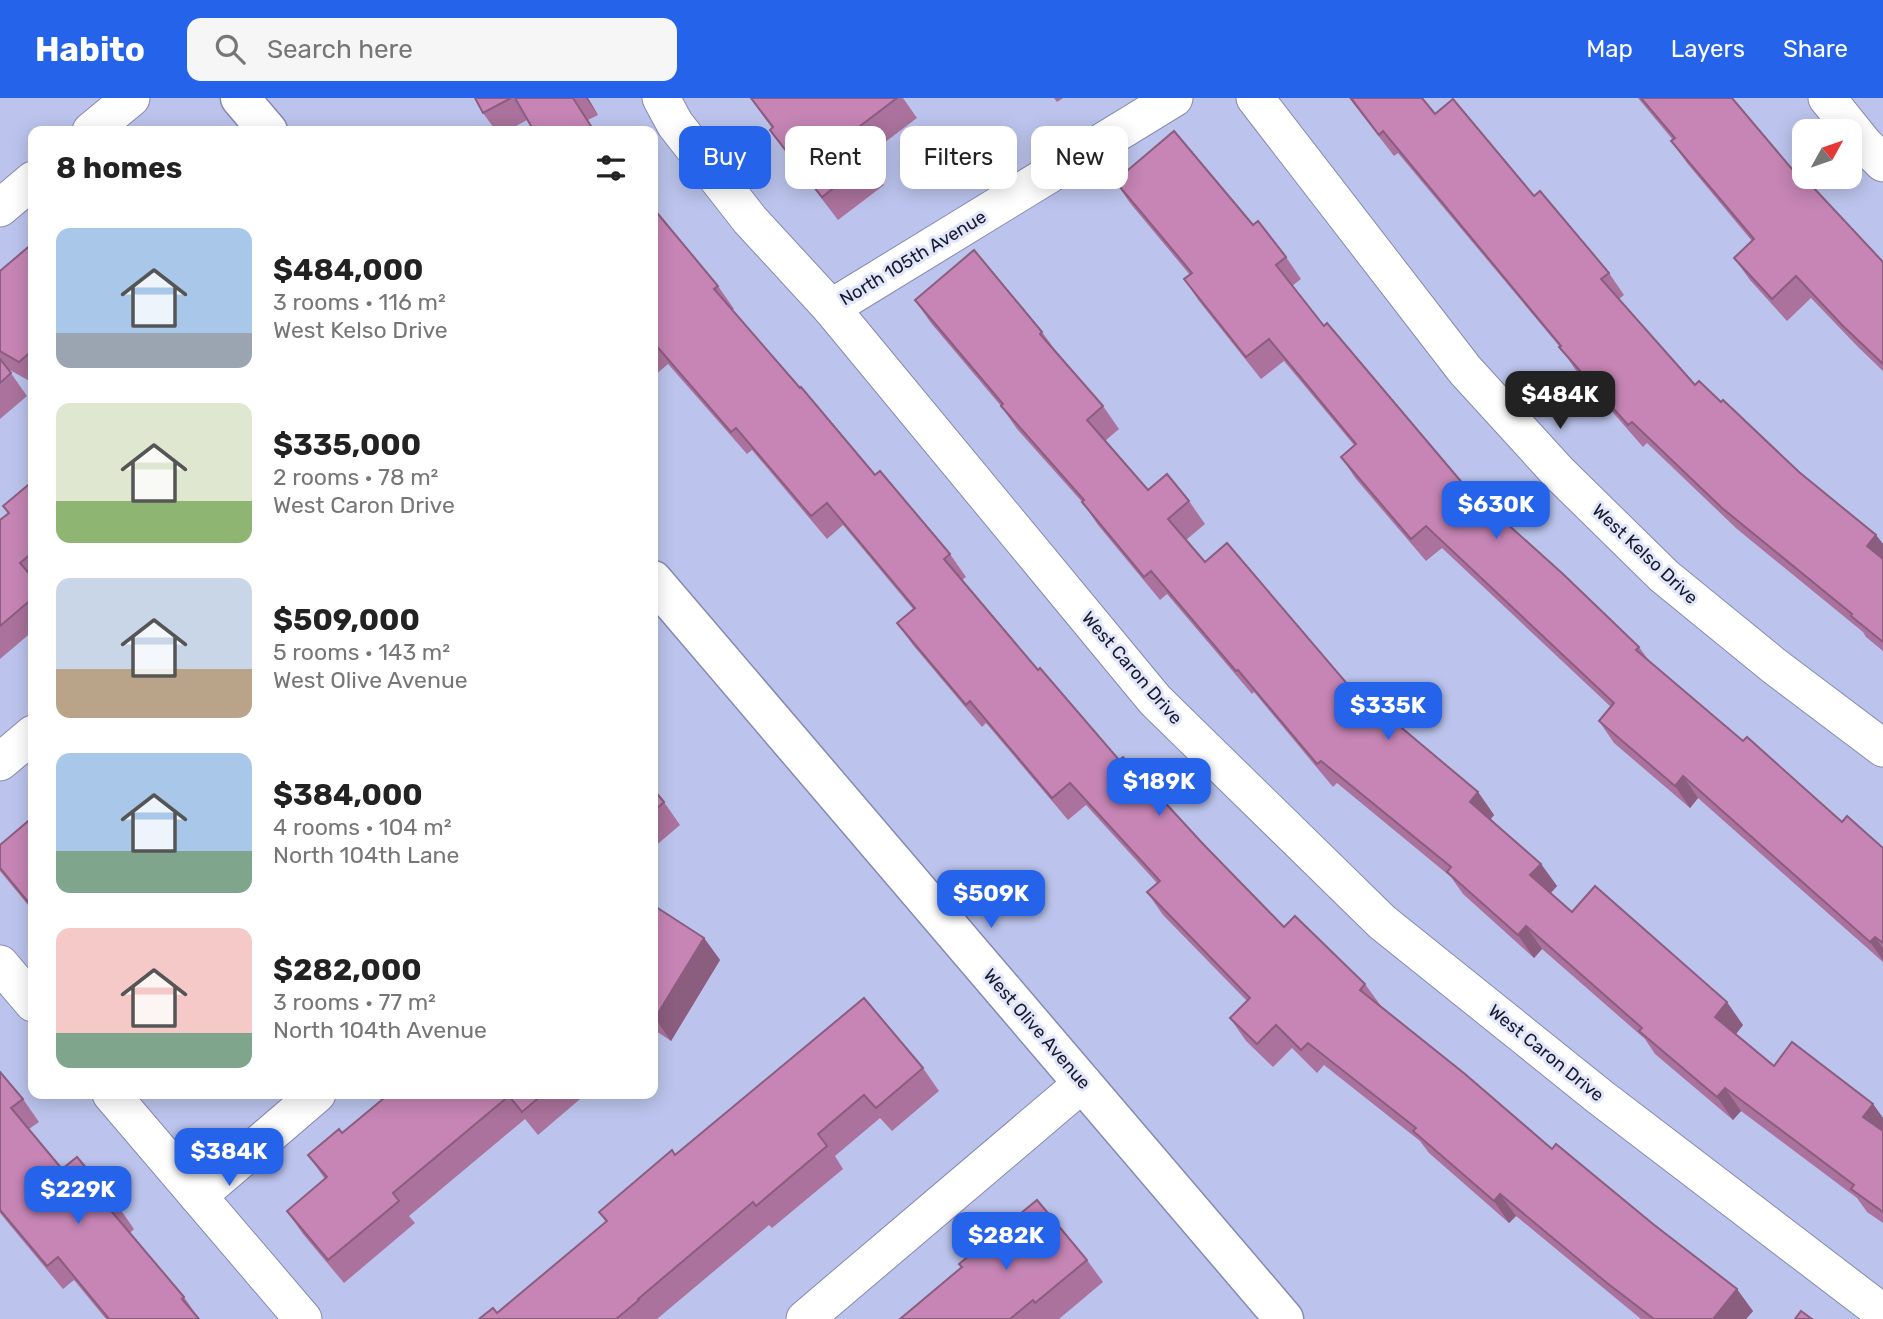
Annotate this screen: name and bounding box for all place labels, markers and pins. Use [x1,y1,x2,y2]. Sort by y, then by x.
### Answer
pin: $484K [1511,372,1609,431]
pin: $630K [1447,482,1545,541]
pin: $335K [1339,682,1437,742]
pin: $189K [1110,758,1208,818]
pin: $509K [942,870,1040,930]
pin: $384K [180,1128,278,1188]
pin: $229K [29,1166,127,1226]
pin: $282K [957,1212,1055,1272]

